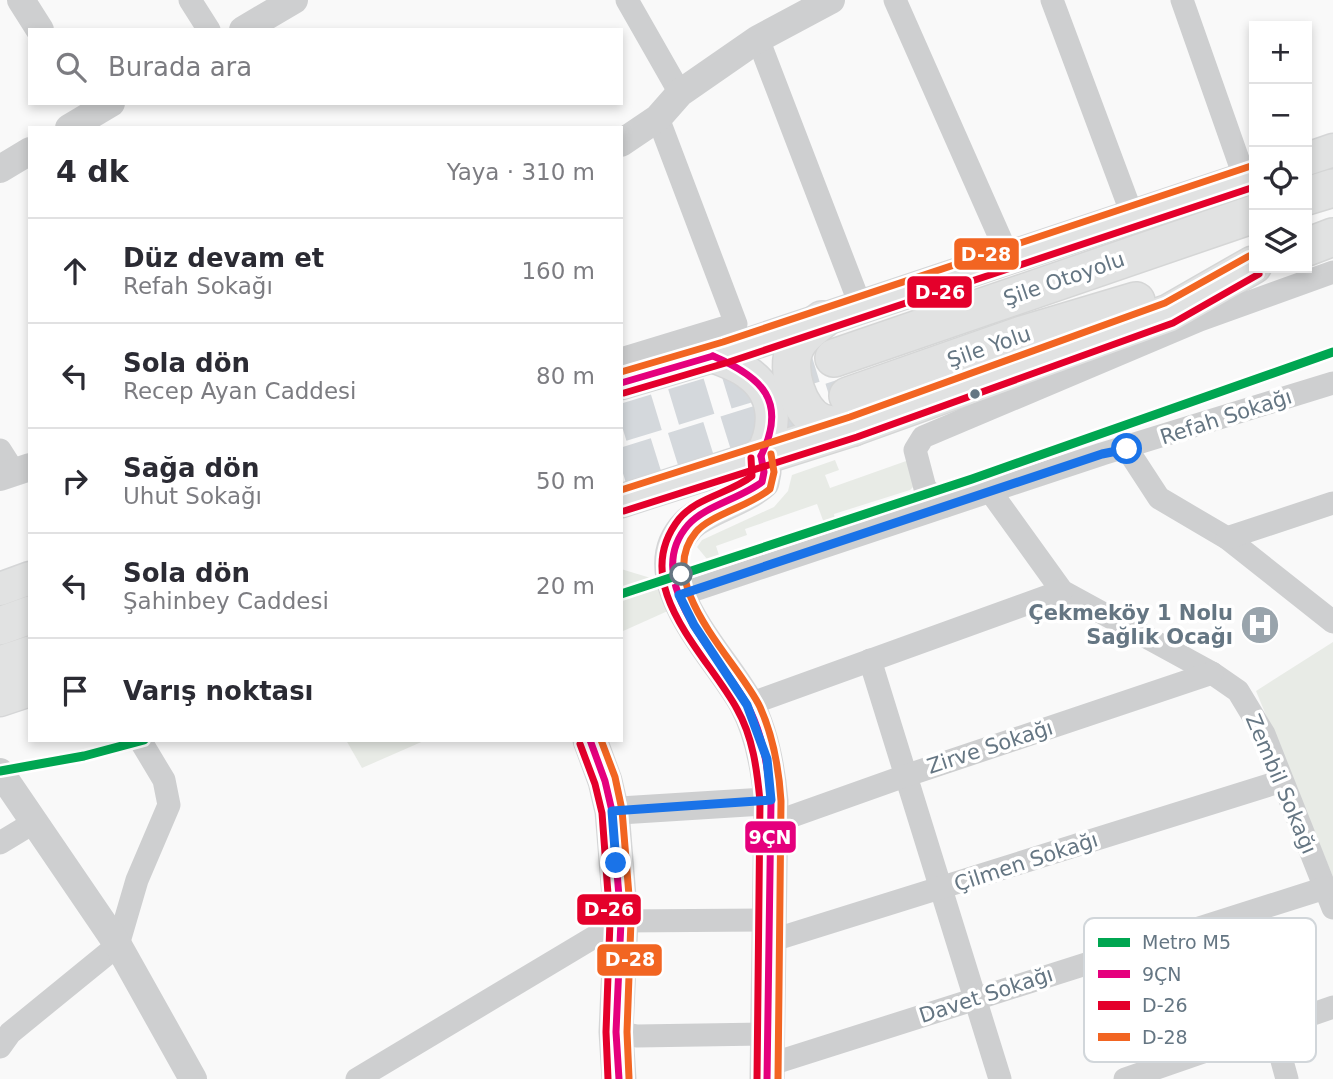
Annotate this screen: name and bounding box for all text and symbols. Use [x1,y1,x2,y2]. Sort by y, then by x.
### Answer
map controls [1249,21,1312,273]
button: + [1249,21,1312,84]
search box [28,28,623,105]
icon: search [52,48,90,86]
text: Burada ara [108,52,252,82]
button: − [1249,84,1312,147]
button: locate [1249,147,1312,210]
text: 4 dk [56,154,129,189]
text: Yaya · 310 m [447,159,595,185]
button: layers [1249,210,1312,273]
line badge: D-28 [953,237,1020,271]
text: Düz devam et [123,243,324,273]
text: D-28 [961,243,1011,265]
street label: Şile Otoyolu [1000,247,1128,311]
icon: ahead [56,252,94,290]
text: 160 m [521,258,595,284]
text: Refah Sokağı [123,273,273,299]
line badge: D-26 [906,275,973,309]
text: D-26 [915,281,965,303]
street label: Şile Yolu [944,322,1034,372]
text: Sola dön [123,348,250,378]
icon: left [56,357,94,395]
text: 80 m [536,363,595,389]
text: Recep Ayan Caddesi [123,378,356,404]
street label: Refah Sokağı [1157,384,1295,450]
unlabelled marker [968,387,982,401]
route start [1111,433,1142,464]
text: Sağa dön [123,453,259,483]
icon: right [56,462,94,500]
text: 50 m [536,468,595,494]
text: Uhut Sokağı [123,483,262,509]
text: Sola dön [123,558,250,588]
unlabelled marker [670,563,692,585]
icon: left [56,567,94,605]
text: 20 m [536,573,595,599]
text: Şahinbey Caddesi [123,588,329,614]
place label: Çekmeköy 1 Nolu Sağlık Ocağı [1028,601,1233,649]
hospital icon: Çekmeköy 1 Nolu Sağlık Ocağı [1239,604,1281,646]
icon: arrive [56,672,94,710]
text: Varış noktası [123,676,314,706]
street label: Zembil Sokağı [1241,711,1321,857]
street label: Zirve Sokağı [924,715,1056,779]
line badge: 9ÇN [744,820,797,854]
text: 9ÇN [748,826,792,848]
street label: Çilmen Sokağı [951,827,1101,897]
route end [600,847,631,878]
line badge: D-26 [576,893,642,926]
text: D-26 [584,898,634,920]
legend [1084,918,1316,1062]
text: Metro M5 [1142,931,1231,953]
line badge: D-28 [596,943,663,977]
text: D-28 [605,948,655,970]
street label: Davet Sokağı [916,962,1056,1028]
text: 9ÇN [1142,963,1182,985]
text: D-26 [1142,994,1188,1016]
text: D-28 [1142,1026,1188,1048]

